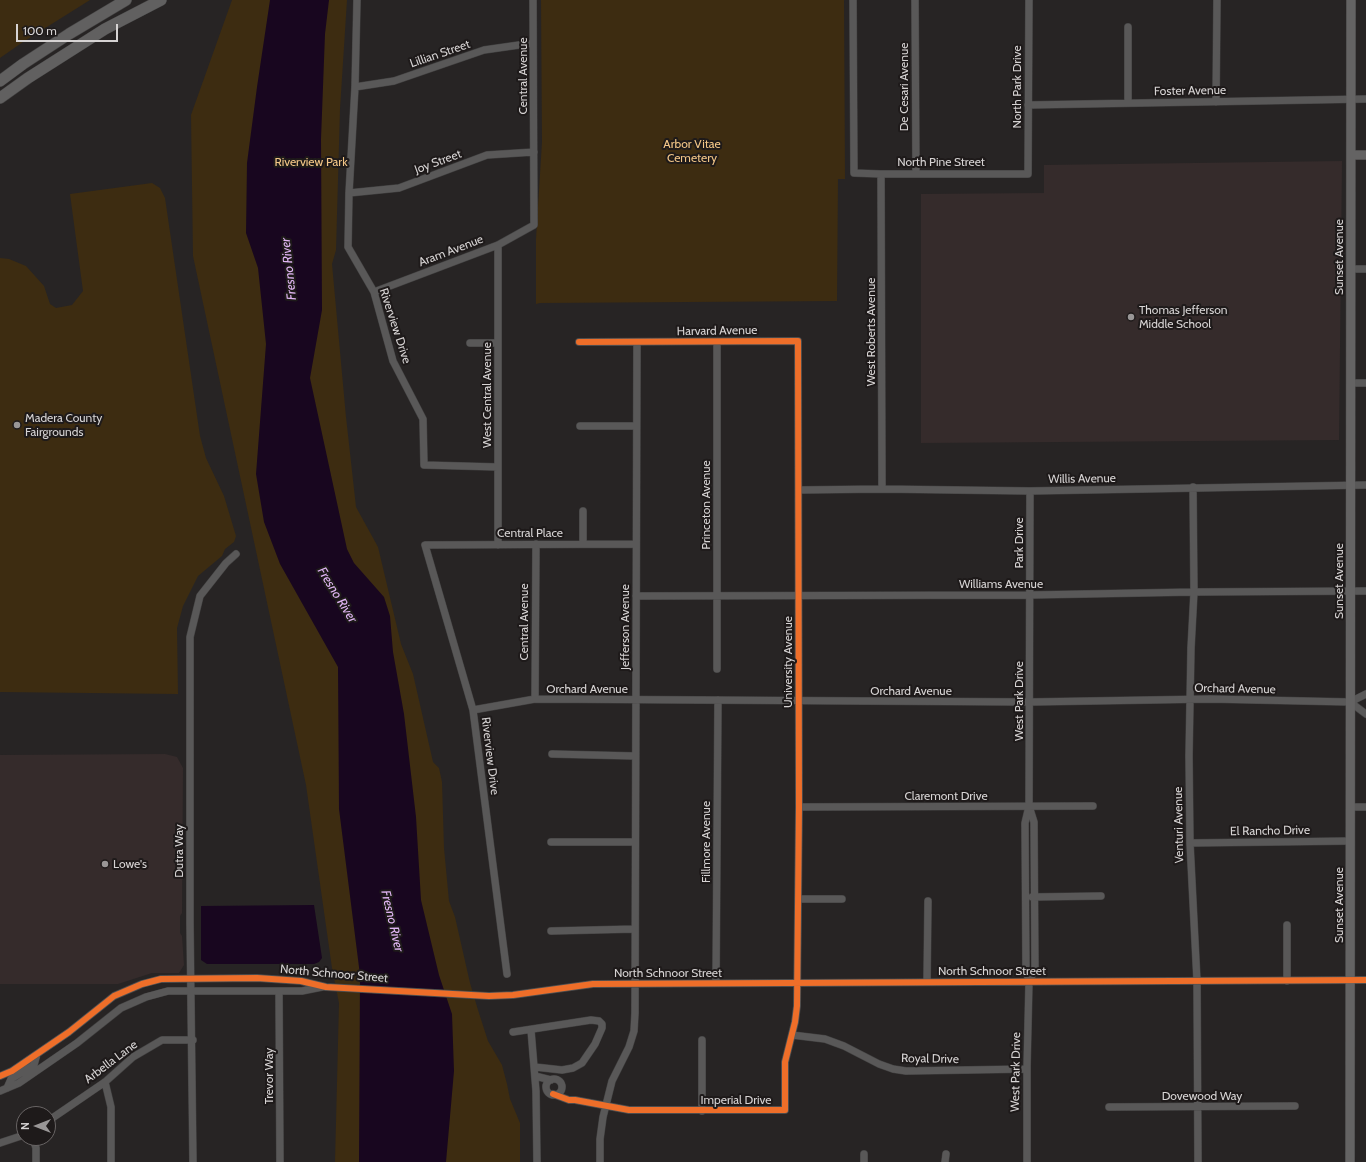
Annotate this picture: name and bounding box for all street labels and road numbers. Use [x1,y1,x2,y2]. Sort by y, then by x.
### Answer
street label: Lillian Street [408,37,472,71]
street label: Central Avenue [516,37,530,115]
street label: De Cesari Avenue [897,43,911,131]
street label: North Park Drive [1010,45,1024,129]
street label: Foster Avenue [1154,83,1226,99]
street label: Joy Street [413,147,463,177]
street label: North Pine Street [897,155,985,169]
street label: Sunset Avenue [1332,219,1346,295]
street label: Aram Avenue [417,232,485,270]
street label: West Roberts Avenue [864,278,878,386]
street label: Riverview Drive [376,287,414,365]
street label: Harvard Avenue [677,323,757,339]
street label: West Central Avenue [480,342,494,448]
street label: Princeton Avenue [699,460,713,550]
street label: Willis Avenue [1048,471,1116,487]
street label: Park Drive [1012,517,1026,569]
street label: Central Place [497,526,563,540]
street label: Sunset Avenue [1332,543,1346,619]
street label: Williams Avenue [959,577,1043,591]
street label: Central Avenue [517,583,531,661]
street label: Jefferson Avenue [618,584,632,670]
street label: University Avenue [781,616,795,708]
street label: West Park Drive [1012,661,1026,741]
street label: Orchard Avenue [1194,681,1276,697]
street label: Orchard Avenue [546,682,628,696]
street label: Orchard Avenue [870,684,952,698]
street label: Riverview Drive [478,716,502,796]
street label: Venturi Avenue [1171,786,1187,864]
street label: Claremont Drive [904,789,988,803]
street label: Fillmore Avenue [699,801,713,883]
street label: El Rancho Drive [1230,823,1310,839]
street label: Dutra Way [172,824,186,878]
street label: Sunset Avenue [1332,867,1346,943]
street label: North Schnoor Street [280,962,388,986]
street label: North Schnoor Street [938,964,1046,978]
street label: North Schnoor Street [614,966,722,980]
street label: West Park Drive [1008,1032,1024,1112]
street label: Arbella Lane [82,1037,140,1087]
street label: Trevor Way [262,1048,276,1104]
street label: Royal Drive [901,1051,959,1067]
street label: Dovewood Way [1162,1089,1242,1103]
street label: Imperial Drive [701,1093,771,1107]

